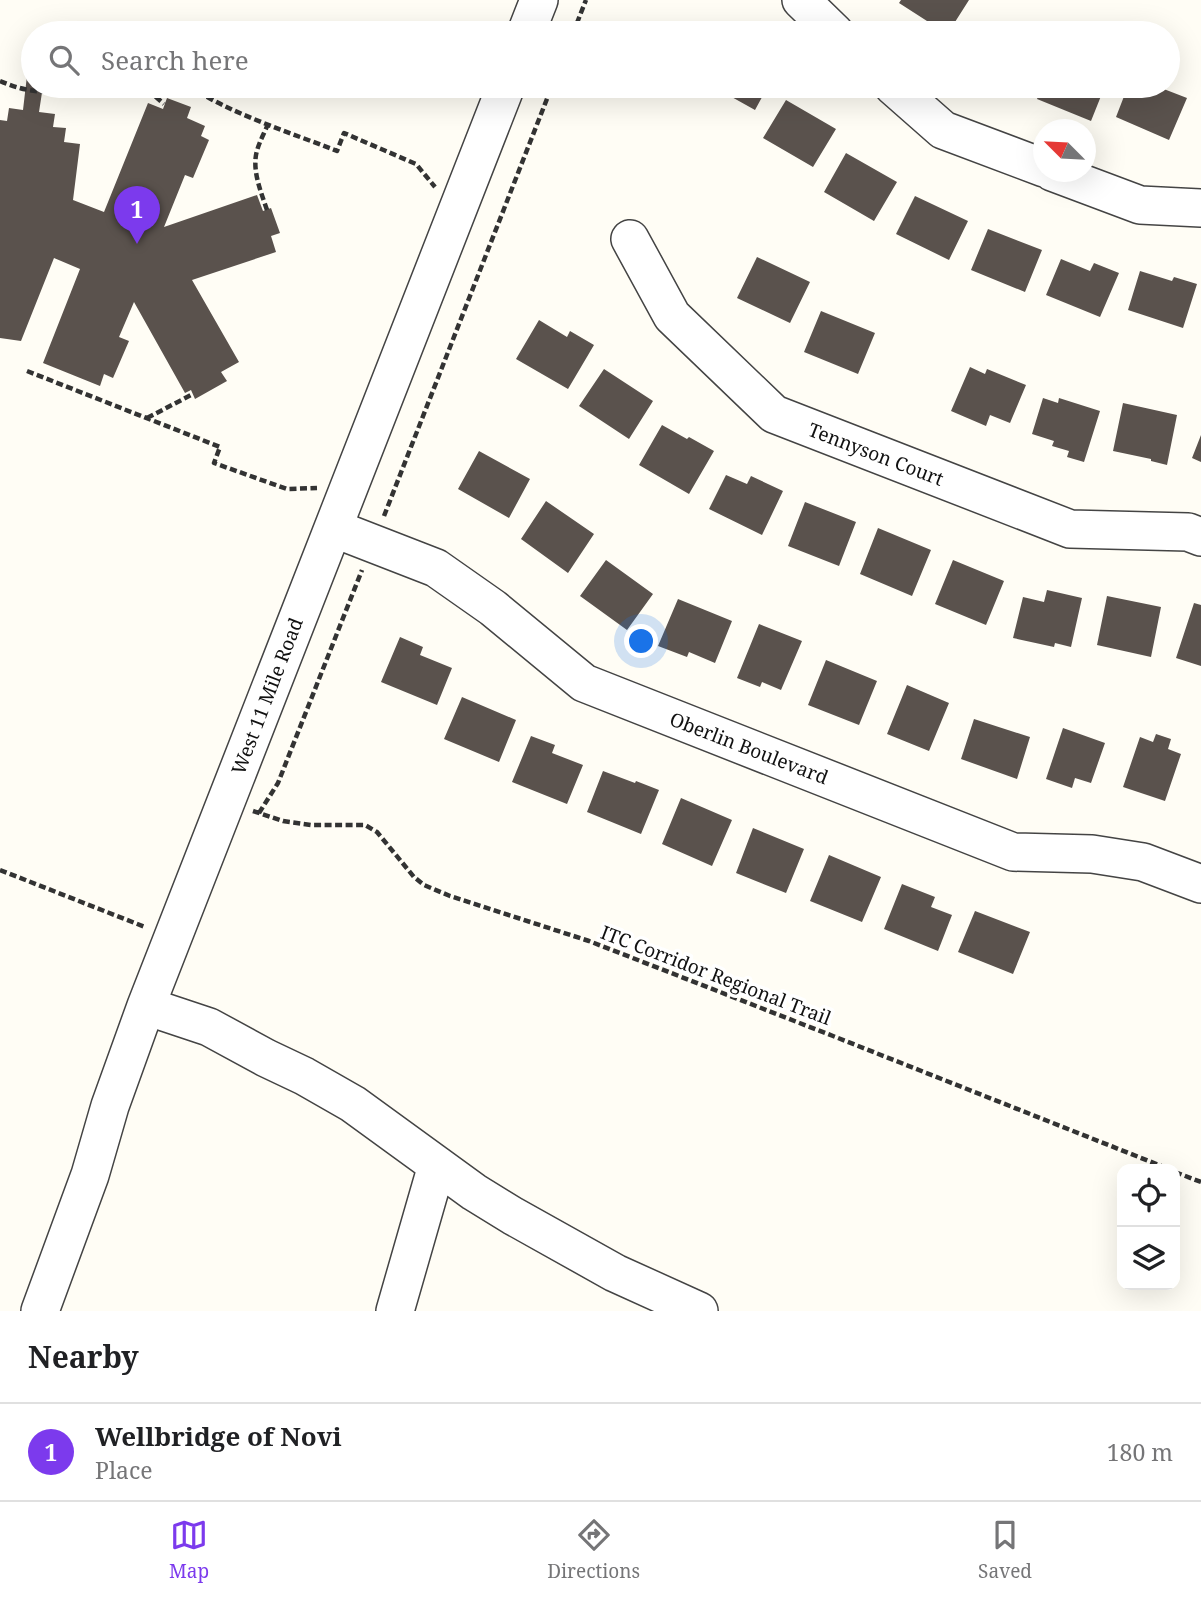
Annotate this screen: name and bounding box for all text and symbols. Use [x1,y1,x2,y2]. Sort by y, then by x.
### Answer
search box [21,21,1180,98]
icon: search [45,41,83,79]
text: Search here [101,42,249,78]
north arrow [1033,119,1096,182]
pin: 1 [114,186,160,244]
street label: Tennyson Court [805,416,948,492]
street label: West 11 Mile Road [225,614,309,778]
your location [624,624,658,658]
street label: Oberlin Boulevard [666,706,832,790]
street label: ITC Corridor Regional Trail [597,919,835,1031]
map controls [1117,1164,1180,1290]
button: locate [1117,1164,1180,1227]
button: layers [1117,1227,1180,1290]
text: Nearby [28,1336,139,1377]
text: Wellbridge of Novi [95,1418,342,1454]
text: 1 [45,1436,58,1468]
text: 180 m [1107,1436,1173,1468]
text: Place [95,1454,153,1486]
tab: Map [169,1516,209,1584]
tab: Directions [547,1516,640,1584]
tab: Saved [978,1516,1032,1584]

